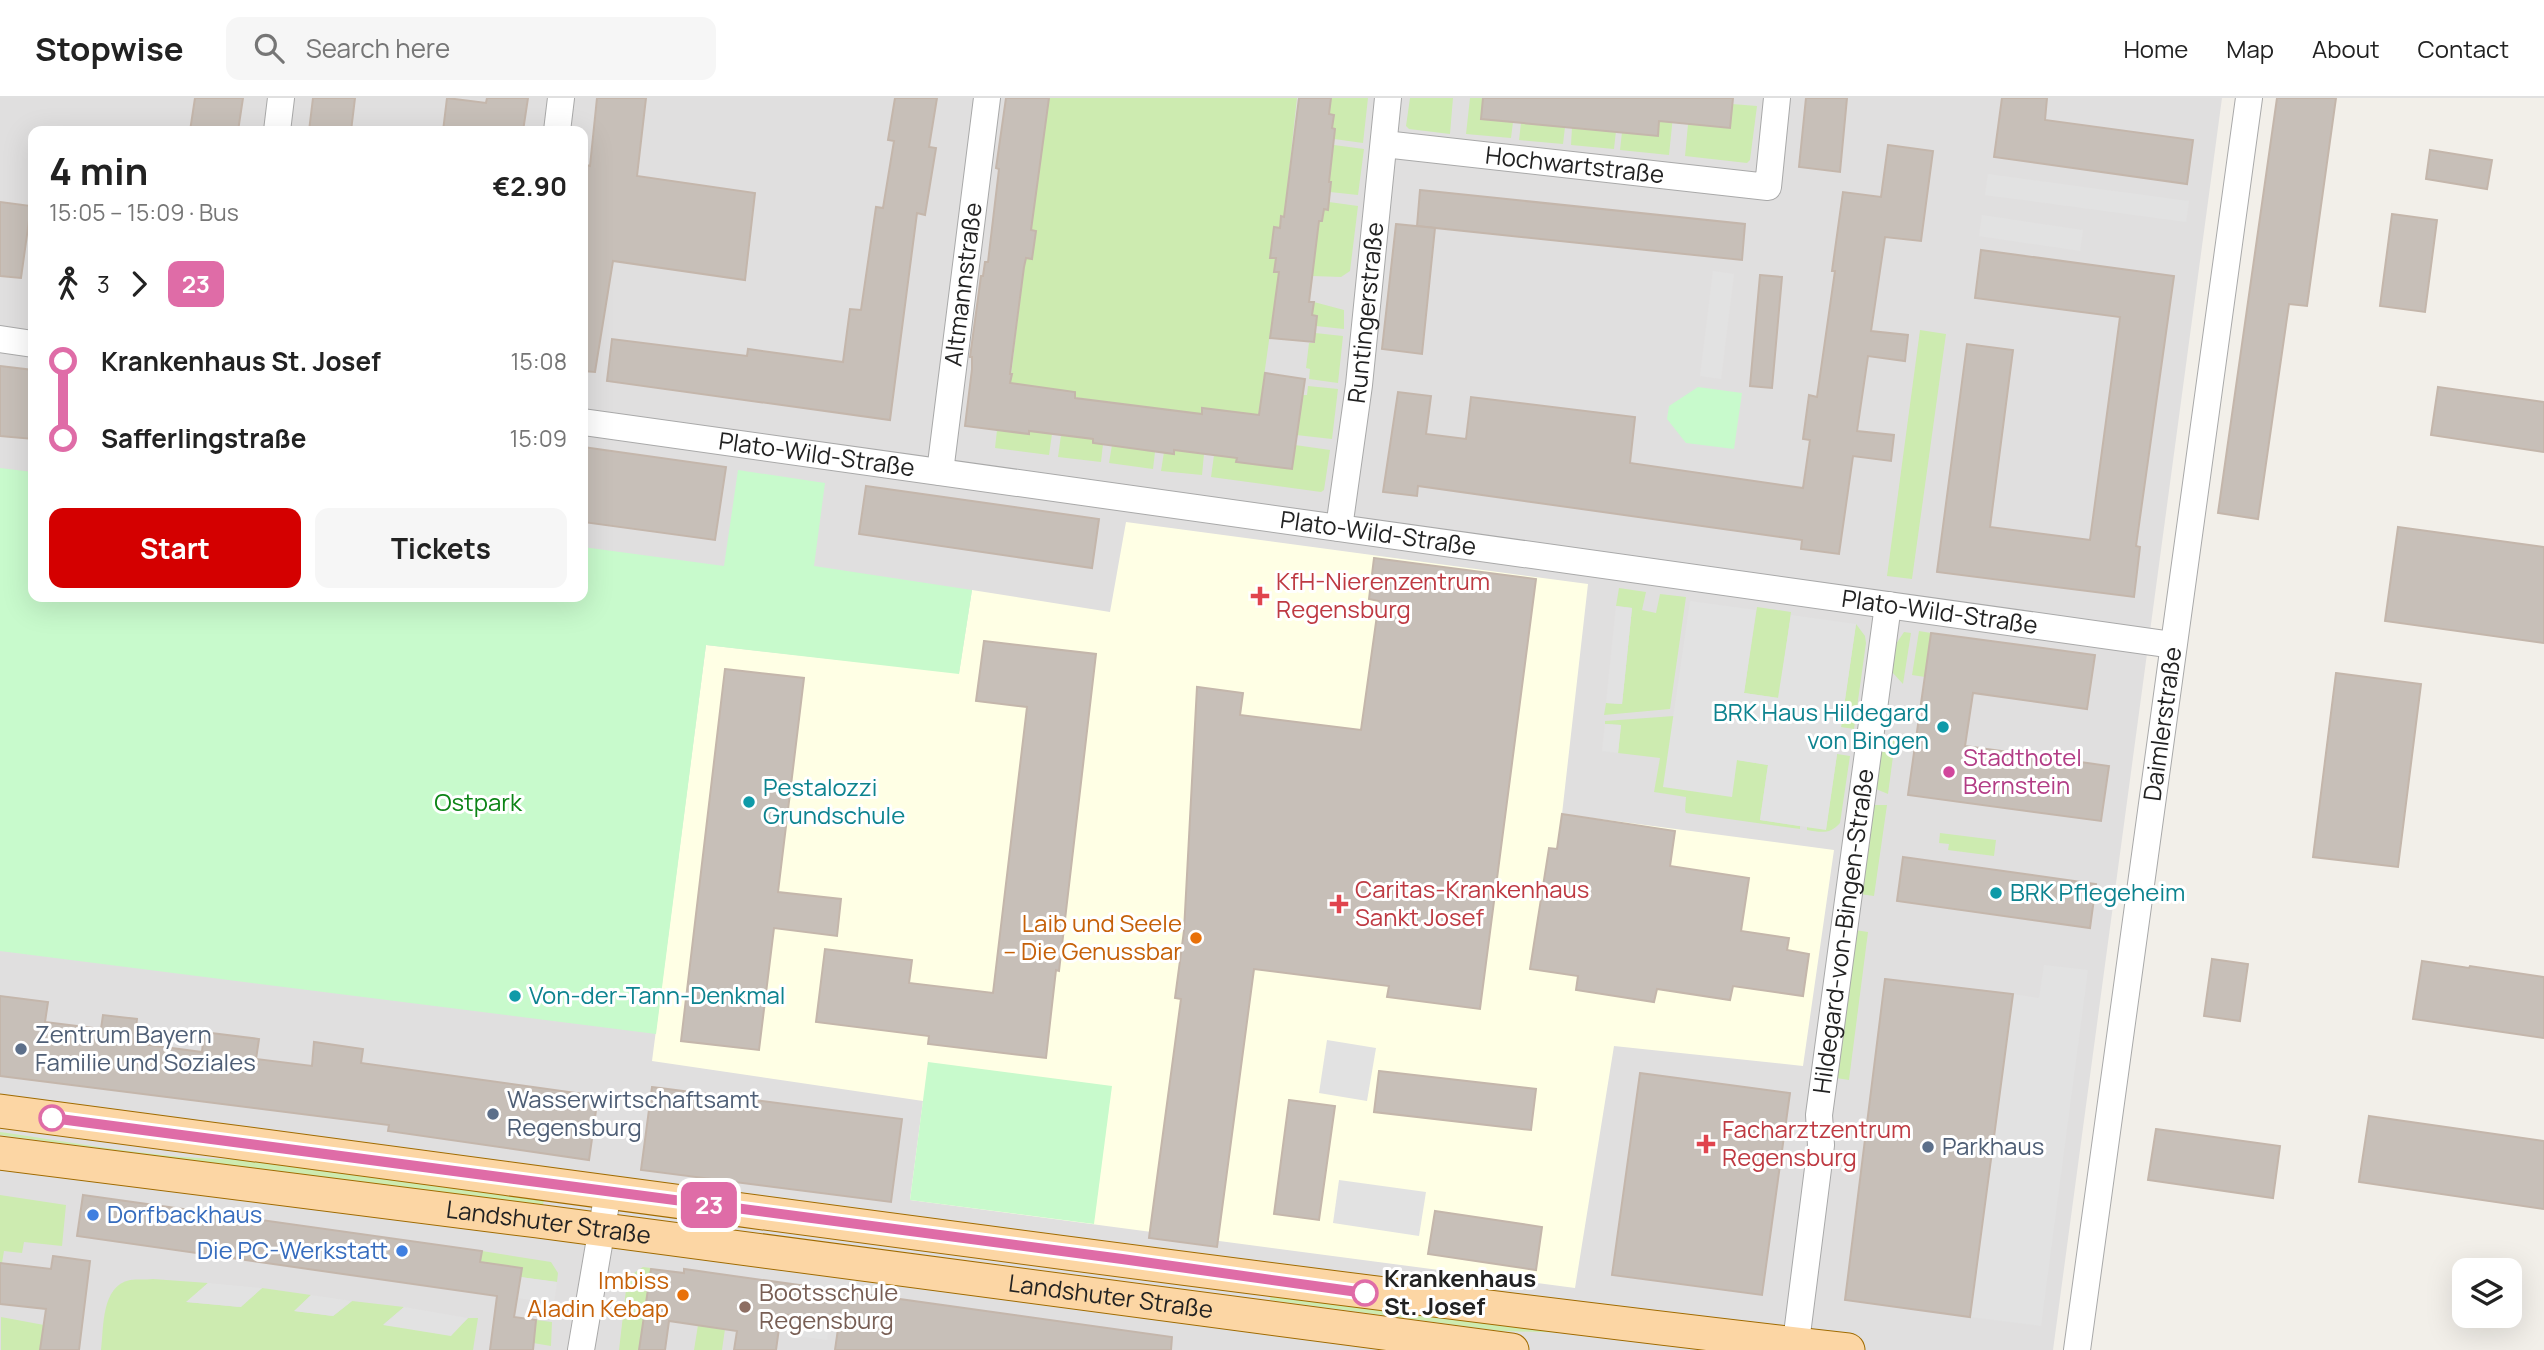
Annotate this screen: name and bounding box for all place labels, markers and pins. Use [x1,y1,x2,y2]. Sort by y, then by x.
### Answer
place label: KfH-Nierenzentrum Regensburg [1276,564,1490,625]
marker: KfH-Nierenzentrum Regensburg [1250,586,1270,606]
place label: BRK Haus Hildegard von Bingen [1713,695,1929,756]
marker: BRK Haus Hildegard von Bingen [1935,719,1951,735]
place label: Stadthotel Bernstein [1963,740,2082,801]
marker: Stadthotel Bernstein [1941,764,1957,780]
place label: Pestalozzi Grundschule [763,770,905,831]
marker: Pestalozzi Grundschule [741,794,757,810]
place label: Caritas-Krankenhaus Sankt Josef [1355,872,1589,933]
place label: BRK Pflegeheim [2010,875,2185,908]
marker: BRK Pflegeheim [1988,885,2004,901]
marker: Caritas-Krankenhaus Sankt Josef [1329,894,1349,914]
place label: Laib und Seele – Die Genussbar [1003,906,1182,967]
marker: Laib und Seele – Die Genussbar [1188,930,1204,946]
place label: Von-der-Tann-Denkmal [529,978,785,1011]
marker: Von-der-Tann-Denkmal [507,988,523,1004]
place label: Zentrum Bayern Familie und Soziales [35,1017,256,1078]
marker: Zentrum Bayern Familie und Soziales [13,1041,29,1057]
place label: Wasserwirtschaftsamt Regensburg [507,1082,759,1143]
unlabelled marker [39,1105,65,1131]
marker: Wasserwirtschaftsamt Regensburg [485,1106,501,1122]
place label: Facharztzentrum Regensburg [1722,1112,1911,1173]
place label: Parkhaus [1942,1129,2044,1162]
marker: Facharztzentrum Regensburg [1696,1134,1716,1154]
marker: Parkhaus [1920,1139,1936,1155]
place label: Dorfbackhaus [107,1197,262,1230]
marker: Dorfbackhaus [85,1207,101,1223]
place label: Die PC-Werkstatt [197,1233,388,1266]
marker: Die PC-Werkstatt [394,1243,410,1259]
place label: Krankenhaus St. Josef [1384,1261,1536,1322]
place label: Imbiss Aladin Kebap [527,1263,669,1324]
place label: Bootsschule Regensburg [759,1275,898,1336]
marker: Krankenhaus St. Josef [1352,1280,1378,1306]
marker: Imbiss Aladin Kebap [675,1287,691,1303]
marker: Bootsschule Regensburg [737,1299,753,1315]

